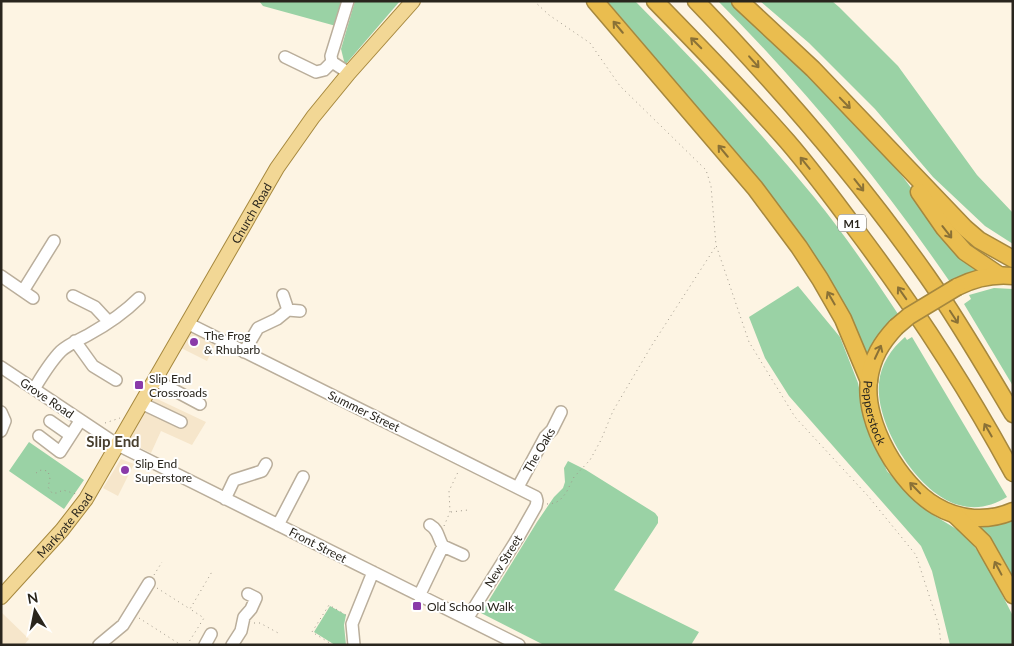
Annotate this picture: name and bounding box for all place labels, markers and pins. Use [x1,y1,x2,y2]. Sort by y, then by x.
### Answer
place label: The Frog & Rhubarb [204,328,260,357]
marker: The Frog & Rhubarb [188,336,200,348]
place label: Slip End Crossroads [149,371,207,400]
marker: Slip End Crossroads [133,379,145,391]
place label: Slip End Superstore [135,456,192,485]
marker: Slip End Superstore [119,464,131,476]
place label: Old School Walk [427,599,515,614]
marker: Old School Walk [411,600,423,612]

